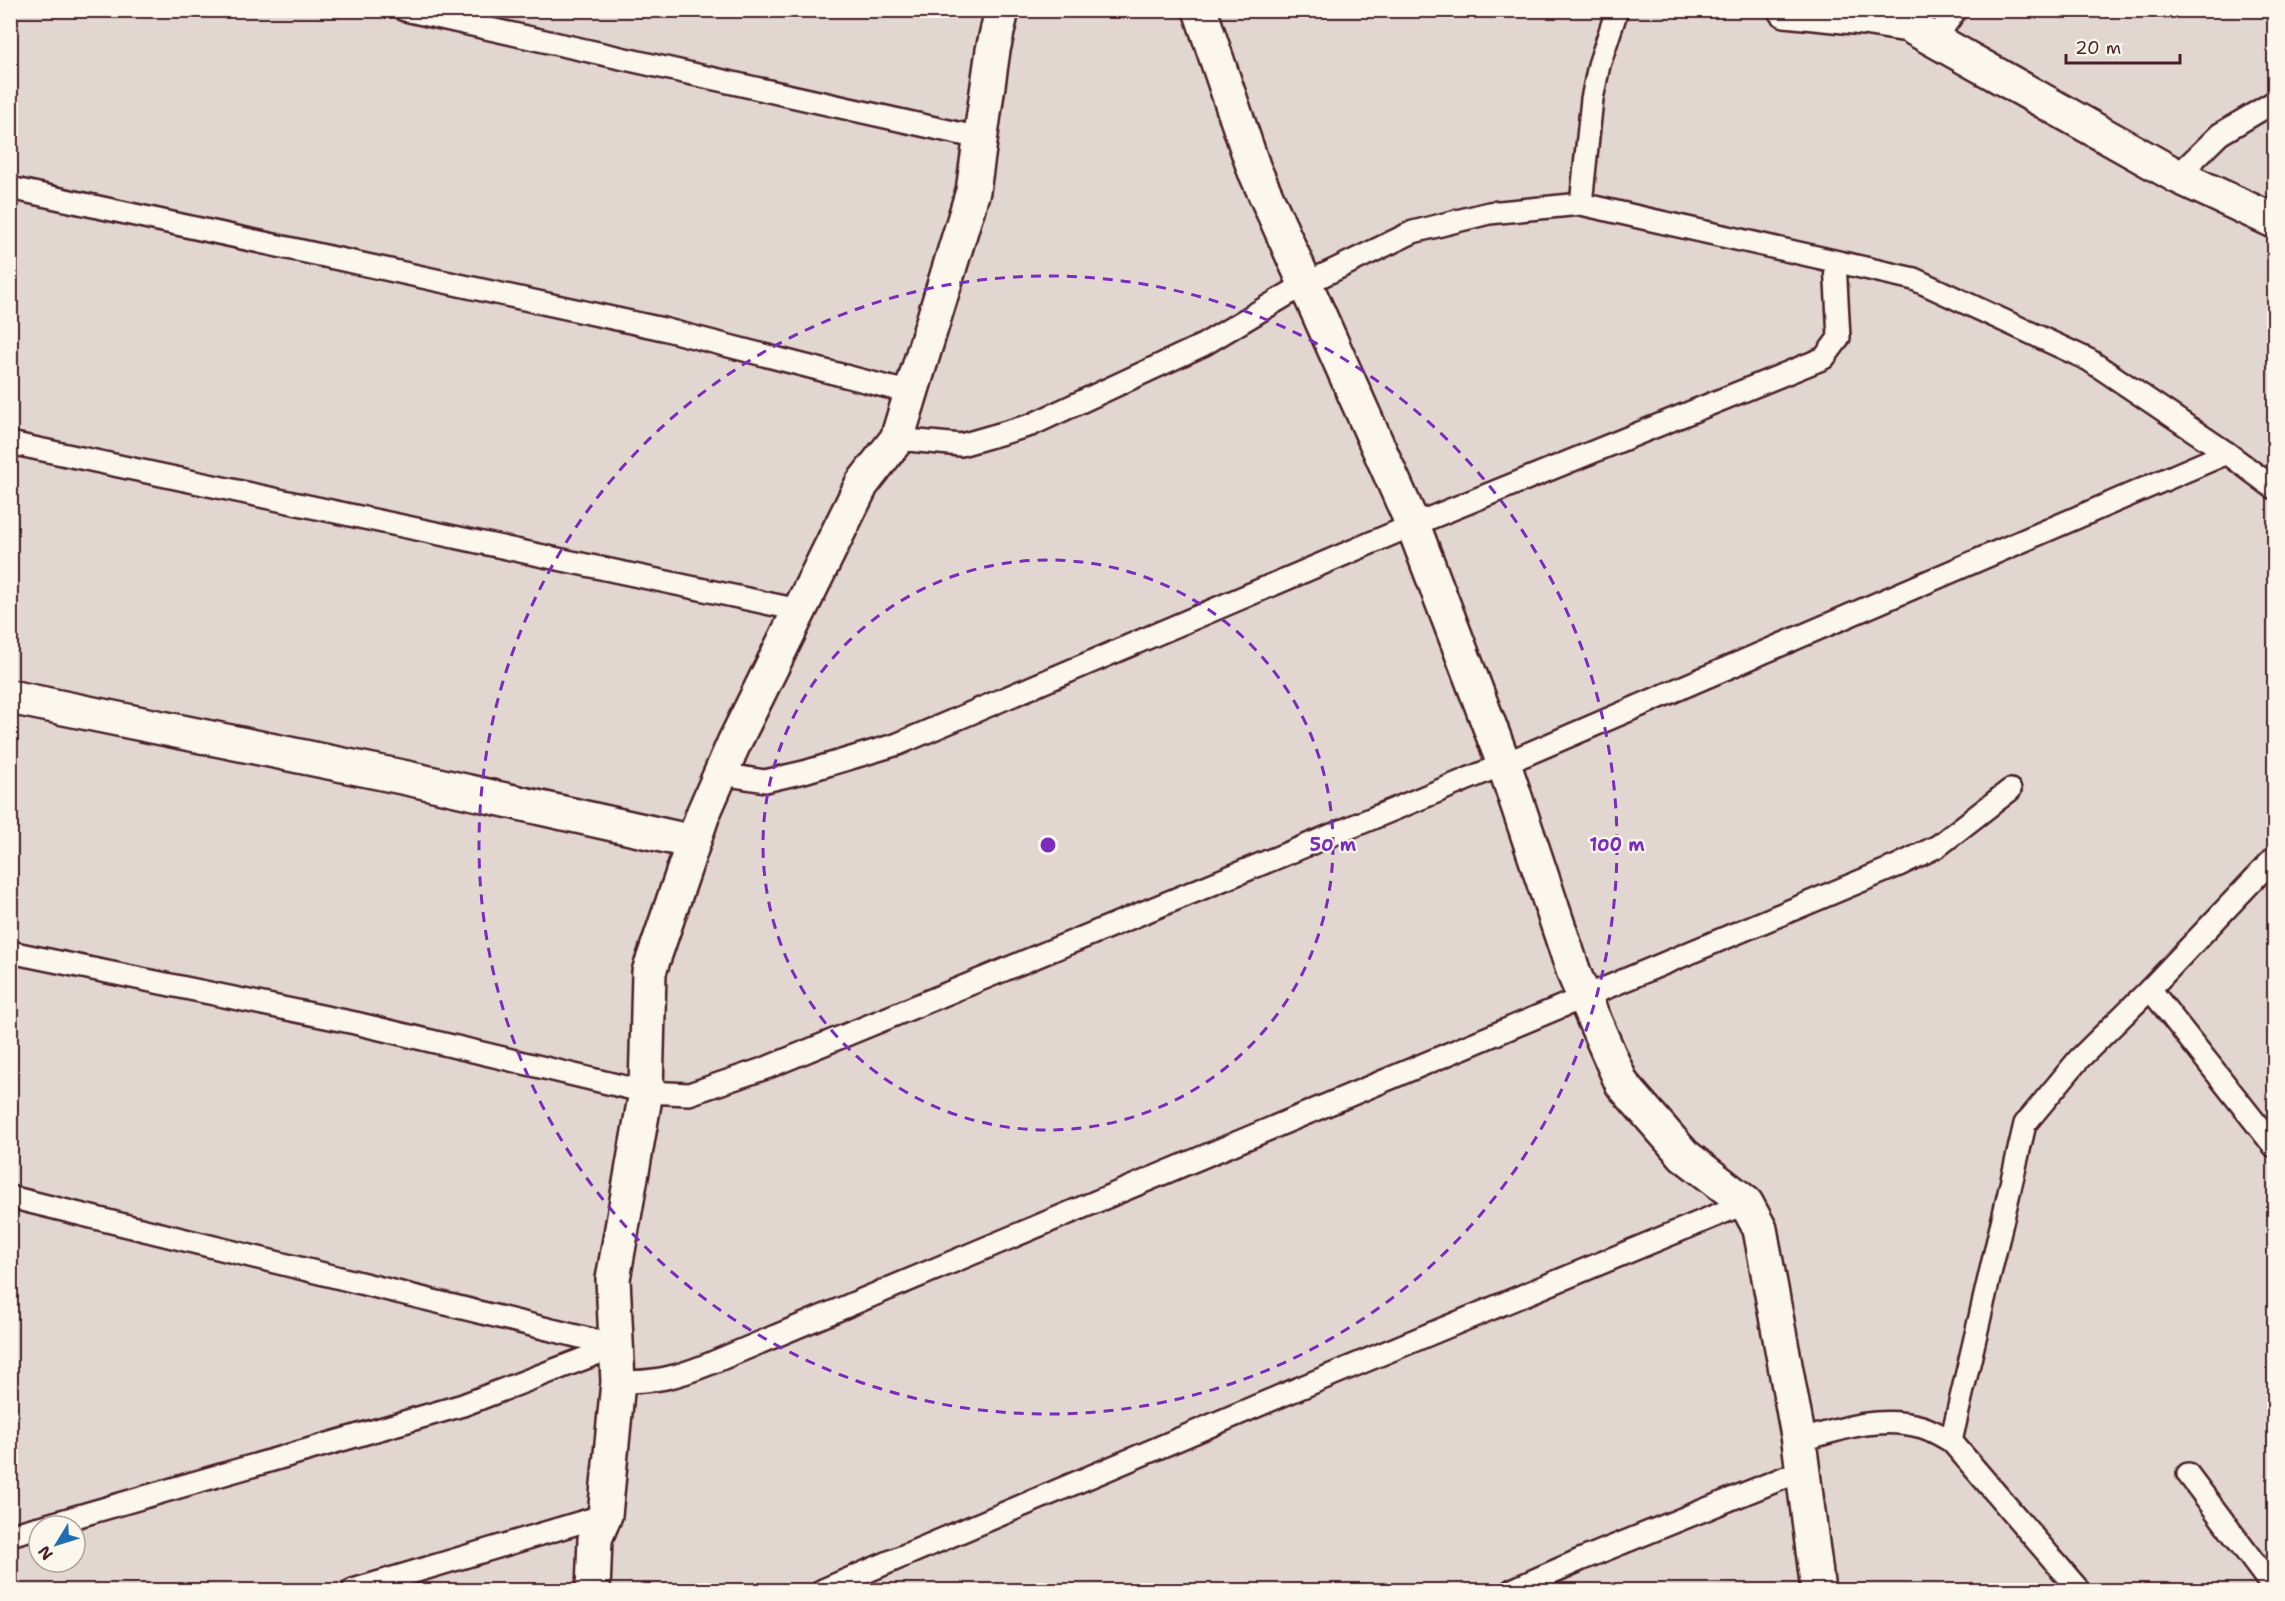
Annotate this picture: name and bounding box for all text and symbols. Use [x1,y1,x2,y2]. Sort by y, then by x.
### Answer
scale bar [2066,27,2180,65]
text: 20 m [2075,36,2121,60]
text: 50 m [1310,833,1357,857]
text: 100 m [1589,833,1645,857]
centre of rings [1038,835,1058,855]
north arrow [27,1514,87,1574]
text: N [33,1541,58,1564]

